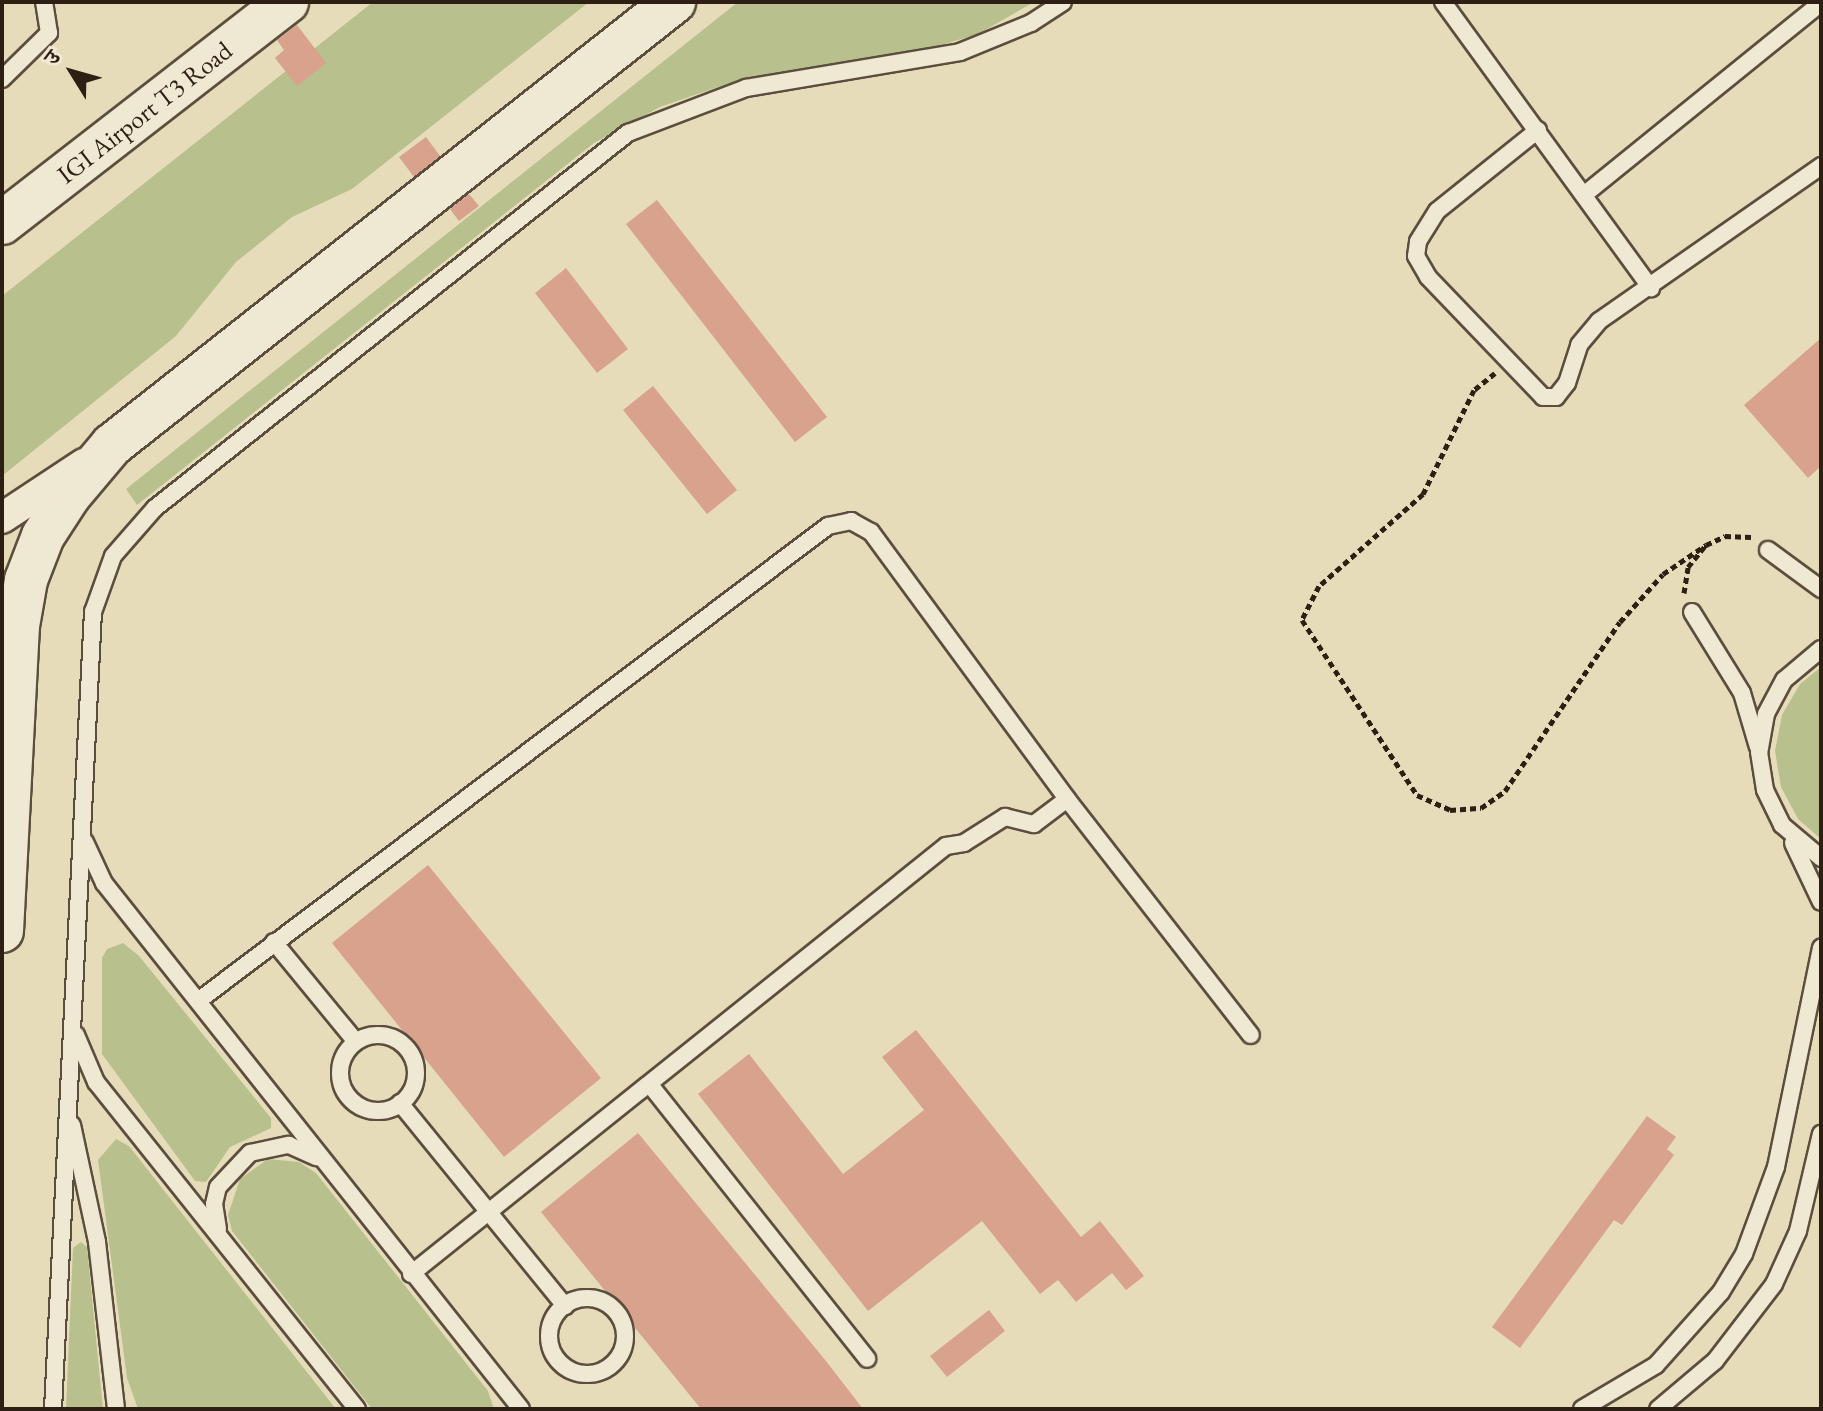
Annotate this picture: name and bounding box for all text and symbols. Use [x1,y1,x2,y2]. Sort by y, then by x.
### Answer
north arrow [32,32,112,112]
street label: IGI Airport T3 Road [52,35,238,191]
text: उ [37,44,67,70]

